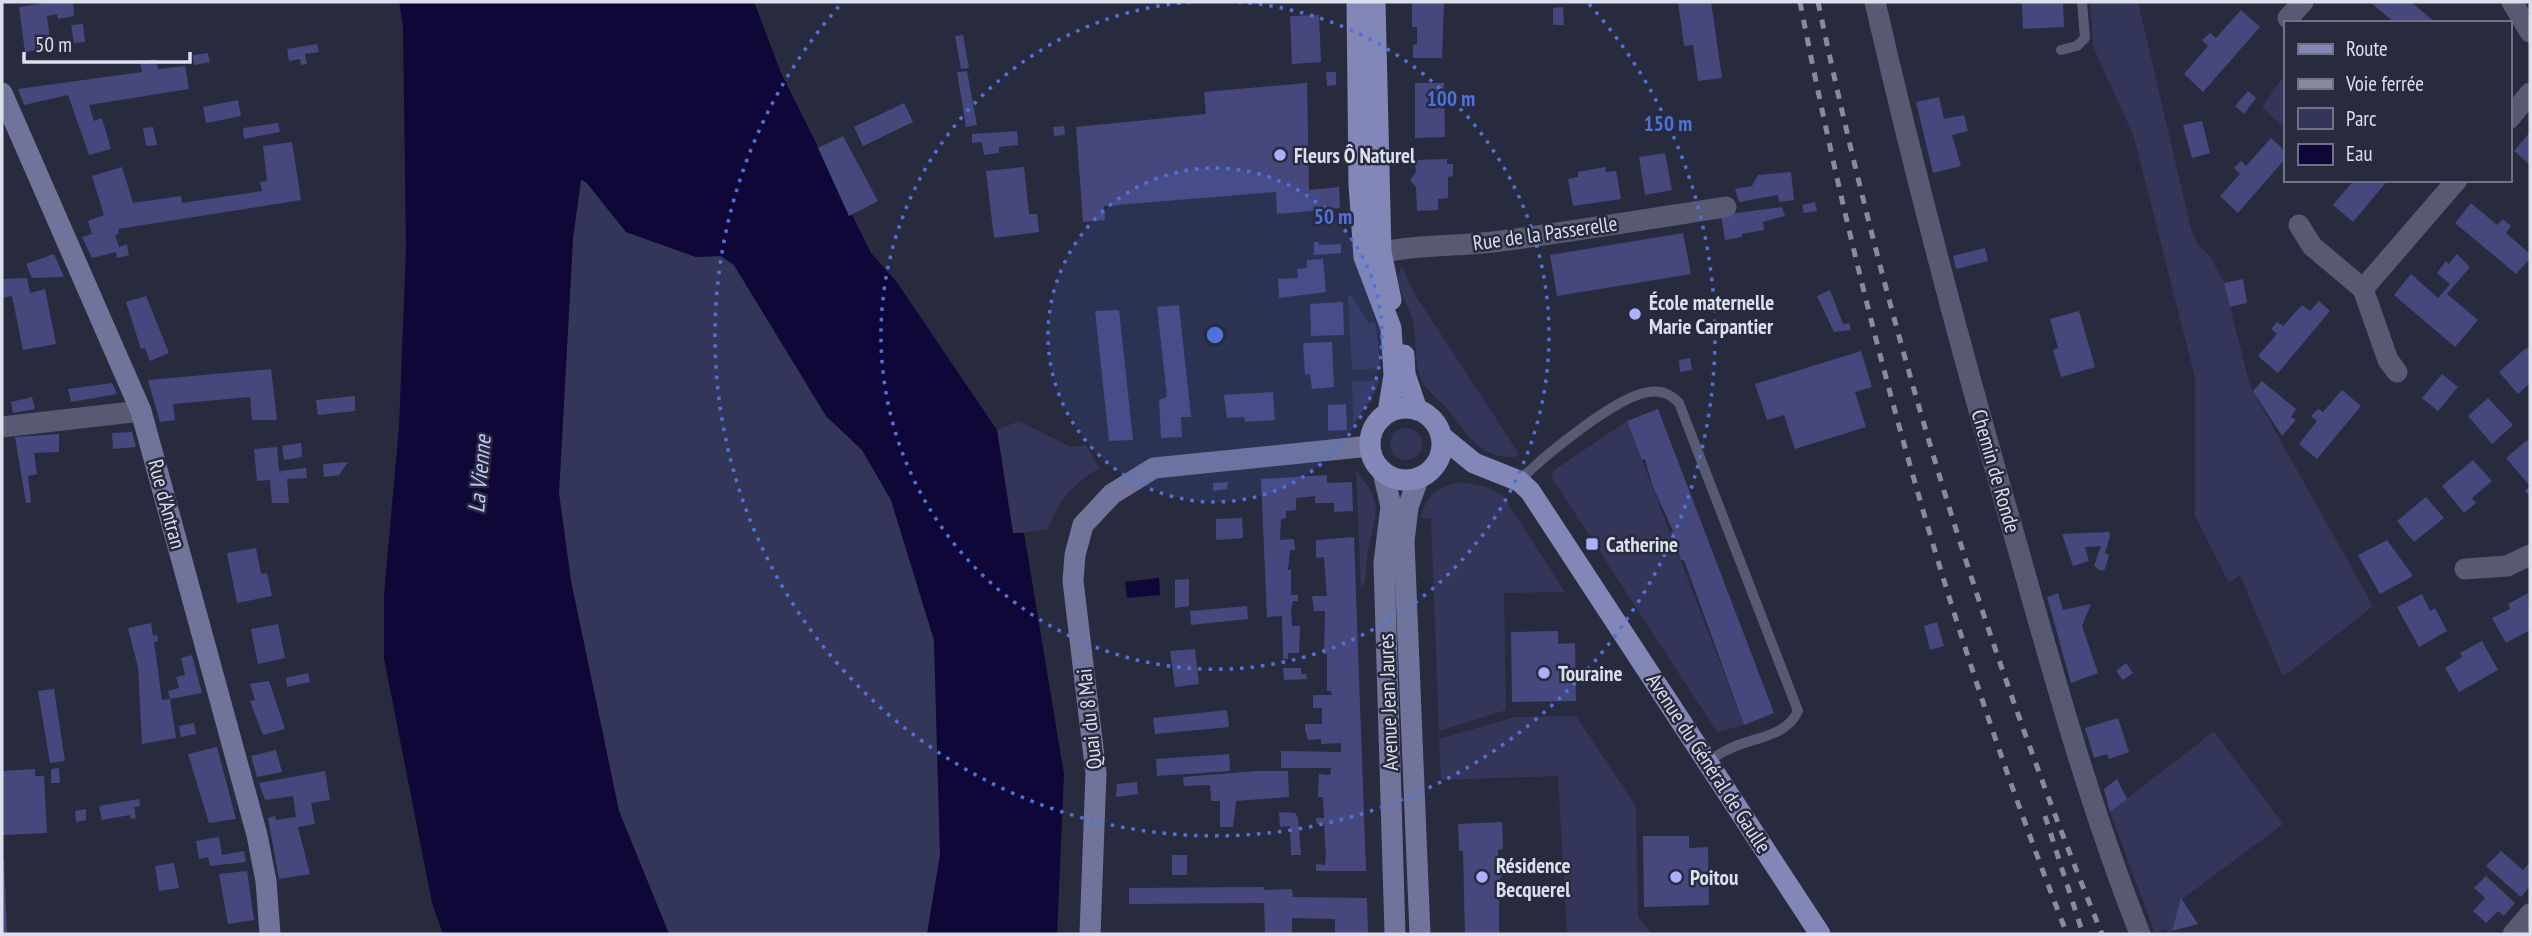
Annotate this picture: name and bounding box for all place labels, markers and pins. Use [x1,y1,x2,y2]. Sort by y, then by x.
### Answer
place label: Fleurs Ô Naturel [1294,142,1416,169]
marker: Fleurs Ô Naturel [1272,147,1288,163]
place label: École maternelle Marie Carpantier [1649,289,1774,340]
marker: École maternelle Marie Carpantier [1627,306,1643,322]
centre of rings [1203,323,1227,347]
place label: Catherine [1606,531,1678,558]
marker: Catherine [1584,536,1600,552]
place label: Touraine [1558,660,1622,687]
marker: Touraine [1536,665,1552,681]
place label: Résidence Becquerel [1496,852,1571,903]
place label: Poitou [1690,864,1738,891]
marker: Résidence Becquerel [1474,869,1490,885]
marker: Poitou [1668,869,1684,885]

